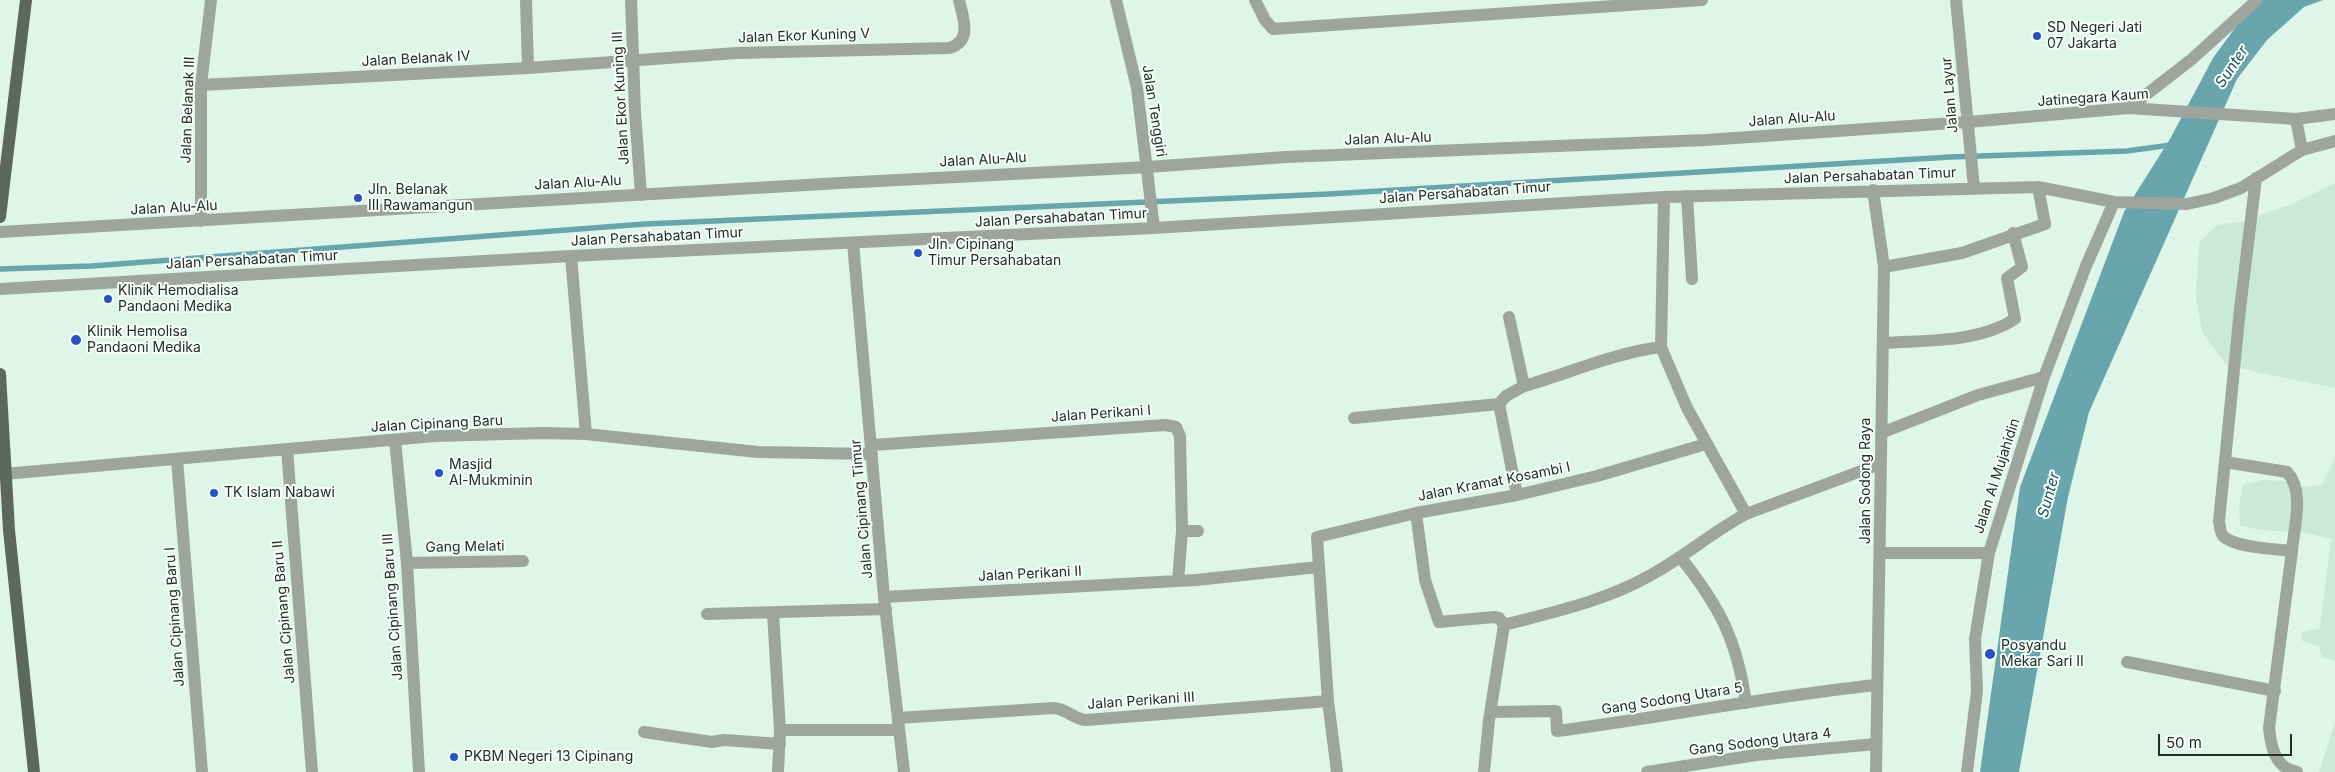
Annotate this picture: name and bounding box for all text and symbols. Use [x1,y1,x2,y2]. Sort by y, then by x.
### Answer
place label: SD Negeri Jati 07 Jakarta [2047,20,2142,52]
street label: Jalan Ekor Kuning V [738,25,870,47]
marker: SD Negeri Jati 07 Jakarta [2031,30,2043,42]
street label: Jalan Ekor Kuning III [609,31,633,165]
water label: Sunter [2212,43,2252,91]
street label: Jalan Belanak IV [361,48,471,70]
street label: Jalan Belanak III [178,56,198,164]
street label: Jalan Layur [1938,56,1962,134]
street label: Jalan Tenggiri [1138,64,1170,158]
street label: Jatinegara Kaum [2037,86,2149,110]
street label: Jalan Alu-Alu [1748,108,1836,130]
street label: Jalan Alu-Alu [1344,129,1432,149]
street label: Jalan Alu-Alu [939,149,1027,171]
street label: Jalan Persahabatan Timur [1783,165,1957,187]
street label: Jalan Alu-Alu [534,172,622,194]
street label: Jalan Persahabatan Timur [1378,179,1552,207]
place label: Jln. Belanak III Rawamangun [368,182,473,214]
marker: Jln. Belanak III Rawamangun [352,192,364,204]
street label: Jalan Alu-Alu [130,197,218,219]
street label: Jalan Persahabatan Timur [974,205,1148,231]
street label: Jalan Persahabatan Timur [570,224,744,250]
place label: Jln. Cipinang Timur Persahabatan [928,237,1061,270]
street label: Jalan Persahabatan Timur [165,247,339,273]
marker: Jln. Cipinang Timur Persahabatan [912,247,924,259]
place label: Klinik Hemodialisa Pandaoni Medika [118,283,239,316]
marker: Klinik Hemodialisa Pandaoni Medika [102,293,114,305]
place label: Klinik Hemolisa Pandaoni Medika [87,324,201,357]
marker: Klinik Hemolisa Pandaoni Medika [69,333,83,347]
street label: Jalan Perikani I [1050,402,1152,426]
street label: Jalan Cipinang Baru [370,412,504,436]
street label: Jalan Al Mujahidin [1970,416,2024,536]
street label: Jalan Sodong Raya [1858,418,1874,544]
street label: Jalan Cipinang Timur [848,439,876,579]
place label: Masjid Al-Mukminin [449,457,533,490]
street label: Jalan Kramat Kosambi I [1416,459,1572,505]
marker: Masjid Al-Mukminin [433,467,445,479]
water label: Sunter [2034,470,2064,520]
place label: TK Islam Nabawi [224,485,335,501]
marker: TK Islam Nabawi [208,487,220,499]
street label: Jalan Cipinang Baru III [379,533,407,681]
street label: Gang Melati [425,538,505,556]
street label: Jalan Cipinang Baru II [269,540,299,684]
street label: Jalan Cipinang Baru I [162,547,188,687]
street label: Jalan Perikani II [978,563,1082,585]
place label: Posyandu Mekar Sari II [2001,638,2084,670]
marker: Posyandu Mekar Sari II [1983,647,1997,661]
street label: Gang Sodong Utara 5 [1600,680,1744,718]
street label: Jalan Perikani III [1087,689,1195,713]
scale bar [2160,724,2294,756]
street label: Gang Sodong Utara 4 [1688,725,1832,759]
text: 50 m [2166,733,2202,752]
place label: PKBM Negeri 13 Cipinang [464,749,633,765]
marker: PKBM Negeri 13 Cipinang [448,751,460,763]

